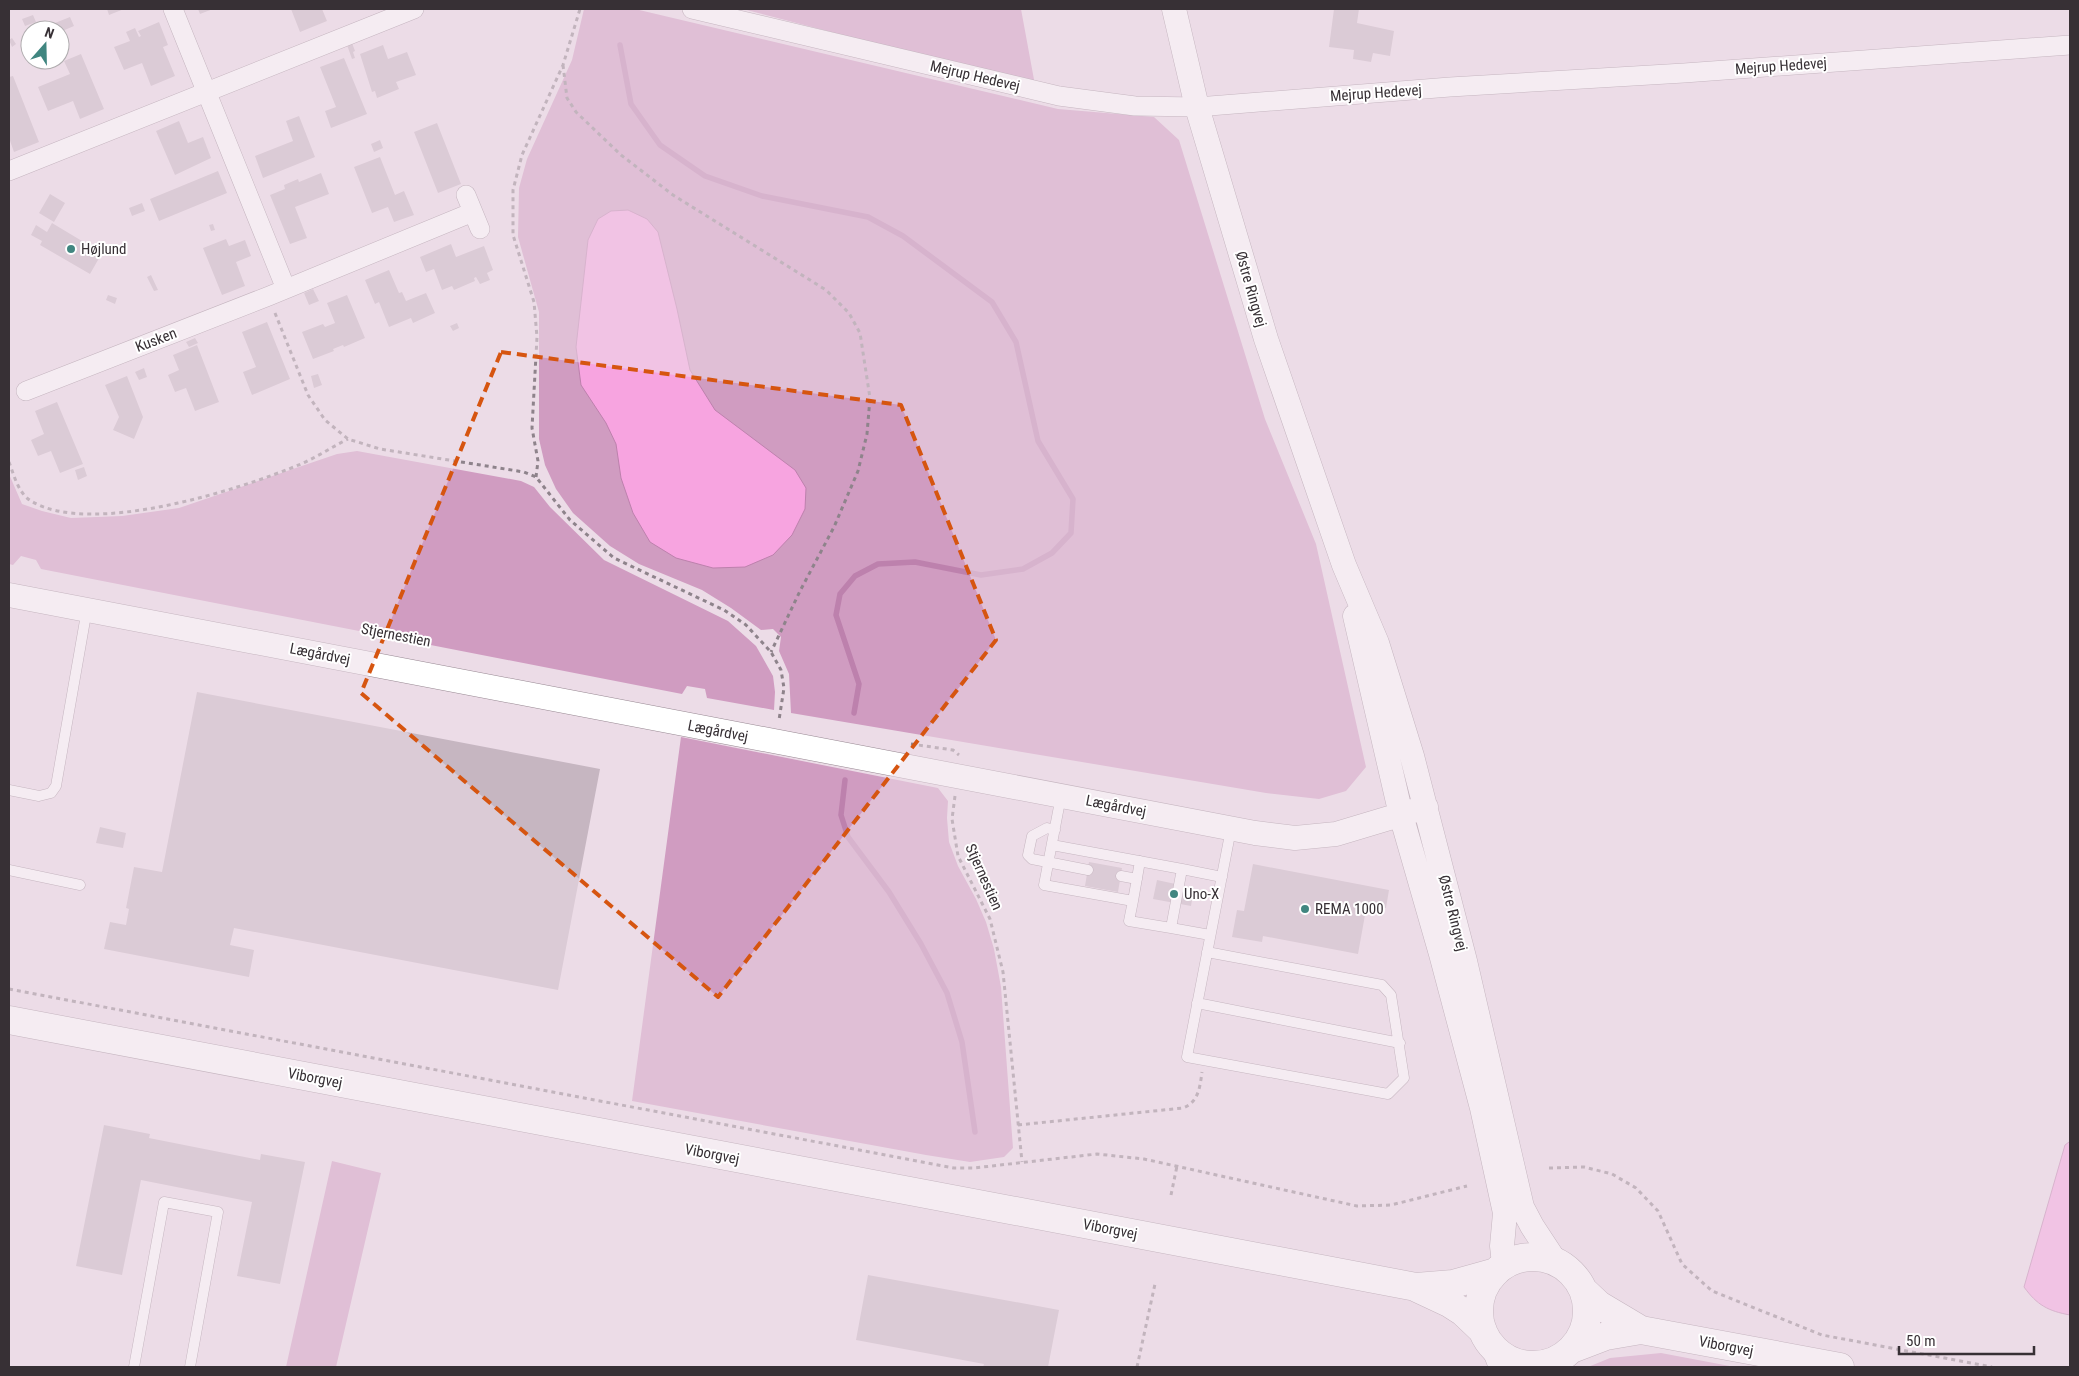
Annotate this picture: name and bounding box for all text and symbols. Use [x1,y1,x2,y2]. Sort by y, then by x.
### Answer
north arrow [20,20,70,70]
text: N [43,24,56,42]
street label: Mejrup Hedevej [1735,54,1827,78]
street label: Mejrup Hedevej [928,57,1022,95]
street label: Mejrup Hedevej [1330,81,1422,105]
place label: Højlund [81,240,127,258]
marker: Højlund [65,243,77,255]
street label: Østre Ringvej [1232,249,1270,329]
street label: Kusken [133,324,179,356]
street label: Stjernestien [360,619,432,651]
street label: Lægårdvej [288,639,352,669]
street label: Lægårdvej [686,716,750,746]
street label: Lægårdvej [1084,791,1148,821]
street label: Stjernestien [961,841,1007,913]
street label: Østre Ringvej [1435,873,1471,953]
place label: Uno-X [1184,885,1219,903]
marker: Uno-X [1168,888,1180,900]
place label: REMA 1000 [1315,900,1384,918]
marker: REMA 1000 [1299,903,1311,915]
street label: Viborgvej [286,1064,344,1092]
street label: Viborgvej [683,1140,741,1168]
street label: Viborgvej [1081,1215,1139,1243]
scale bar [1899,1324,2034,1356]
street label: Viborgvej [1697,1332,1755,1360]
text: 50 m [1906,1332,1936,1350]

